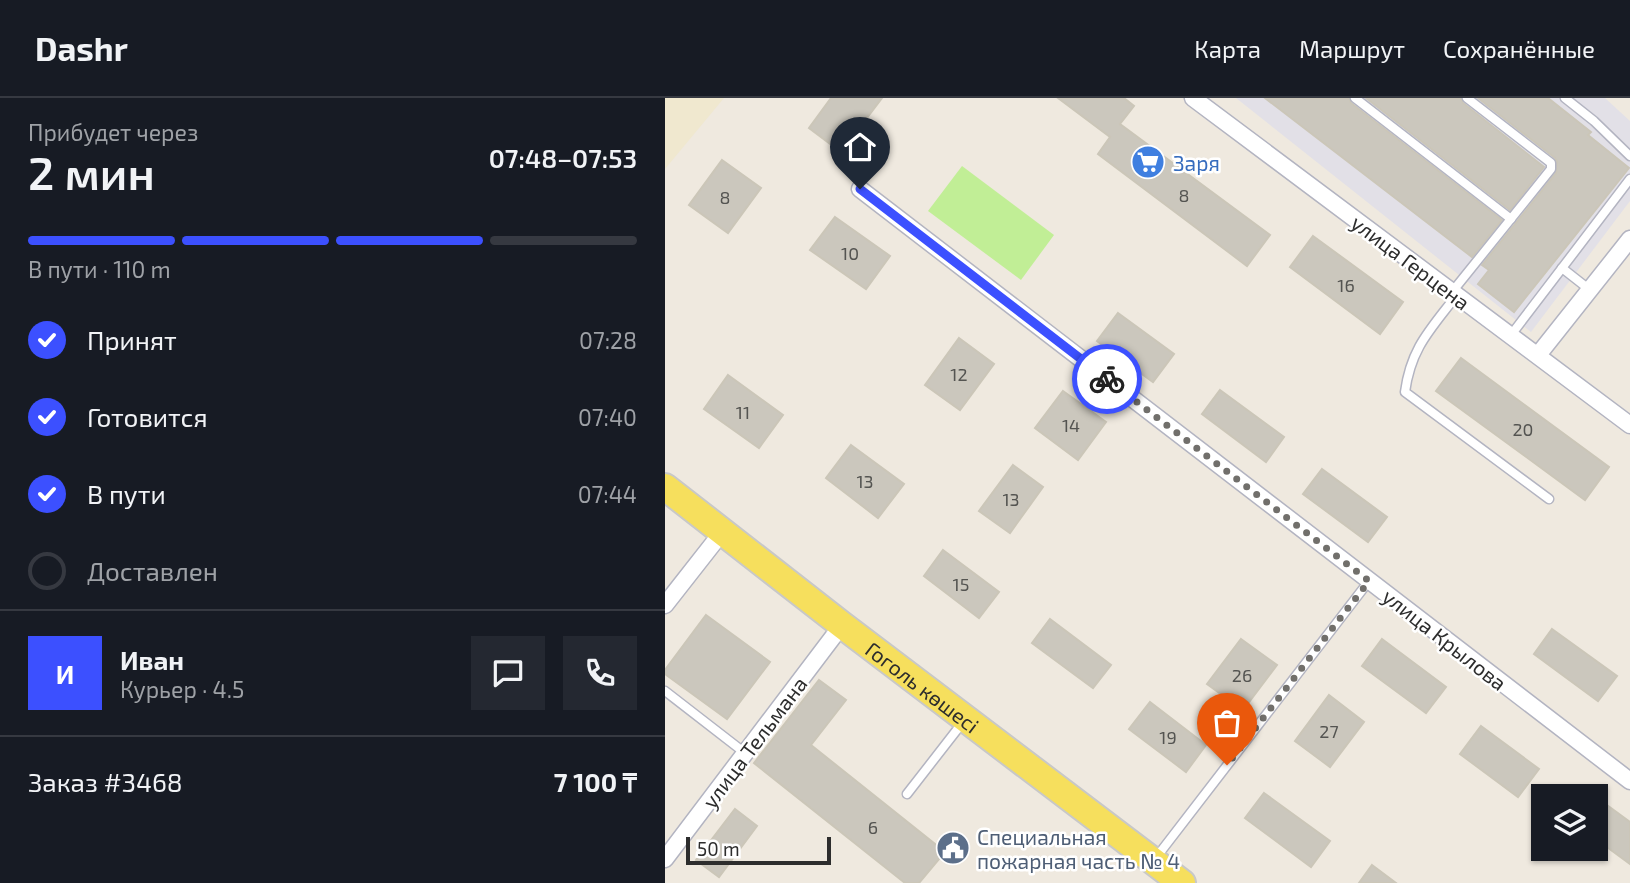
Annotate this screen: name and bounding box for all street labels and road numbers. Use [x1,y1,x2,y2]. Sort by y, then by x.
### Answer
street label: улица Герцена [1346,209,1475,316]
street label: улица Крылова [1377,583,1512,696]
street label: Гоголь көшесі [861,636,984,737]
street label: улица Тельмана [696,671,812,813]

